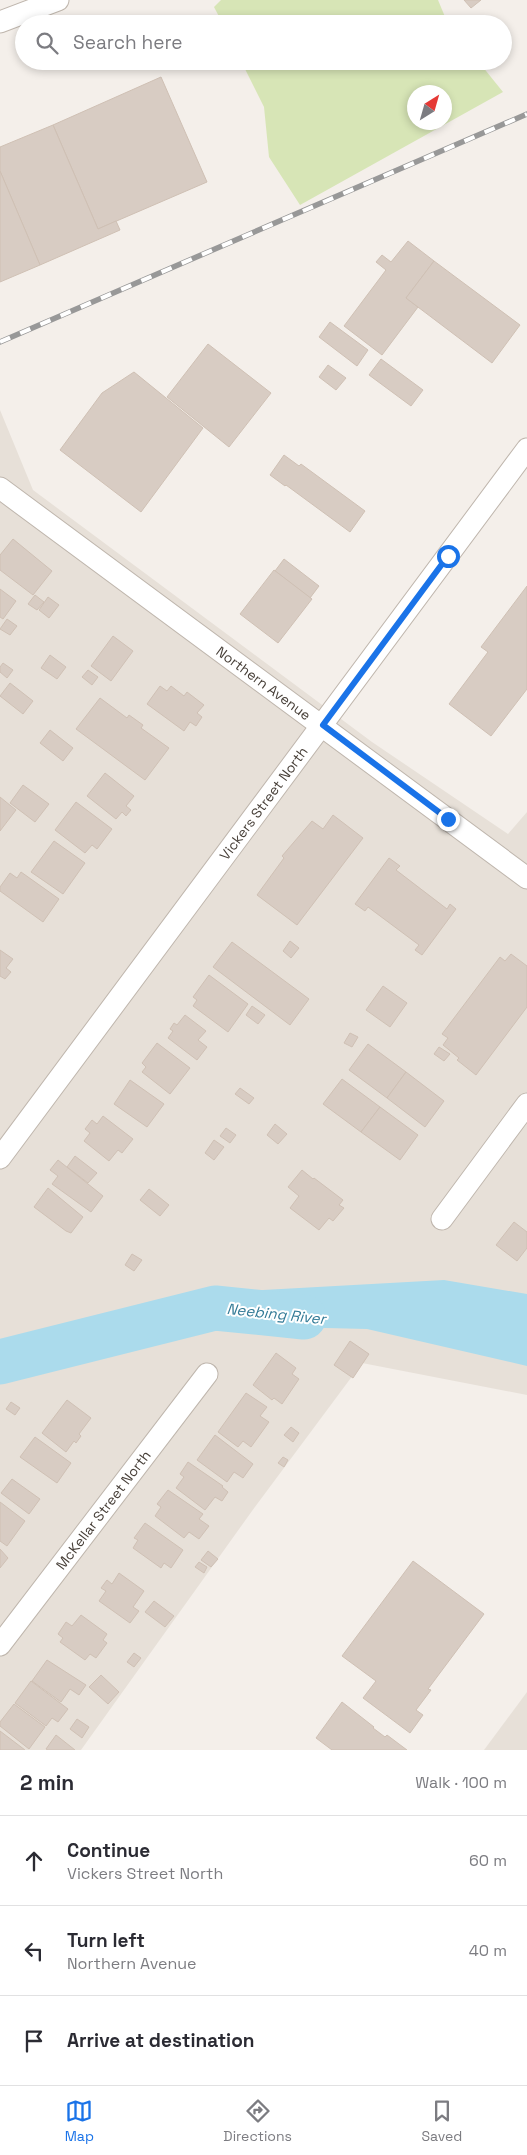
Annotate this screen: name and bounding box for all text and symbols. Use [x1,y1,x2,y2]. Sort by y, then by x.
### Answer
search box [15,15,512,70]
icon: search [33,29,61,57]
text: Search here [73,30,183,55]
north arrow [407,85,452,130]
route start [437,545,460,568]
street label: Northern Avenue [213,642,315,724]
street label: Vickers Street North [216,743,312,864]
route end [437,808,460,831]
water label: Neebing River [226,1299,328,1328]
street label: McKellar Street North [52,1447,155,1573]
text: 2 min [20,1769,74,1796]
text: Walk · 100 m [415,1772,507,1793]
text: Continue [67,1838,150,1863]
icon: ahead [20,1847,48,1875]
text: 60 m [469,1850,507,1871]
text: Vickers Street North [67,1863,223,1884]
text: Turn left [67,1928,145,1953]
icon: left [20,1937,48,1965]
text: 40 m [469,1940,507,1961]
text: Northern Avenue [67,1953,196,1974]
icon: arrive [20,2027,48,2055]
text: Arrive at destination [67,2028,255,2053]
tab: Map [65,2097,94,2145]
tab: Directions [223,2097,292,2145]
tab: Saved [421,2097,462,2145]

